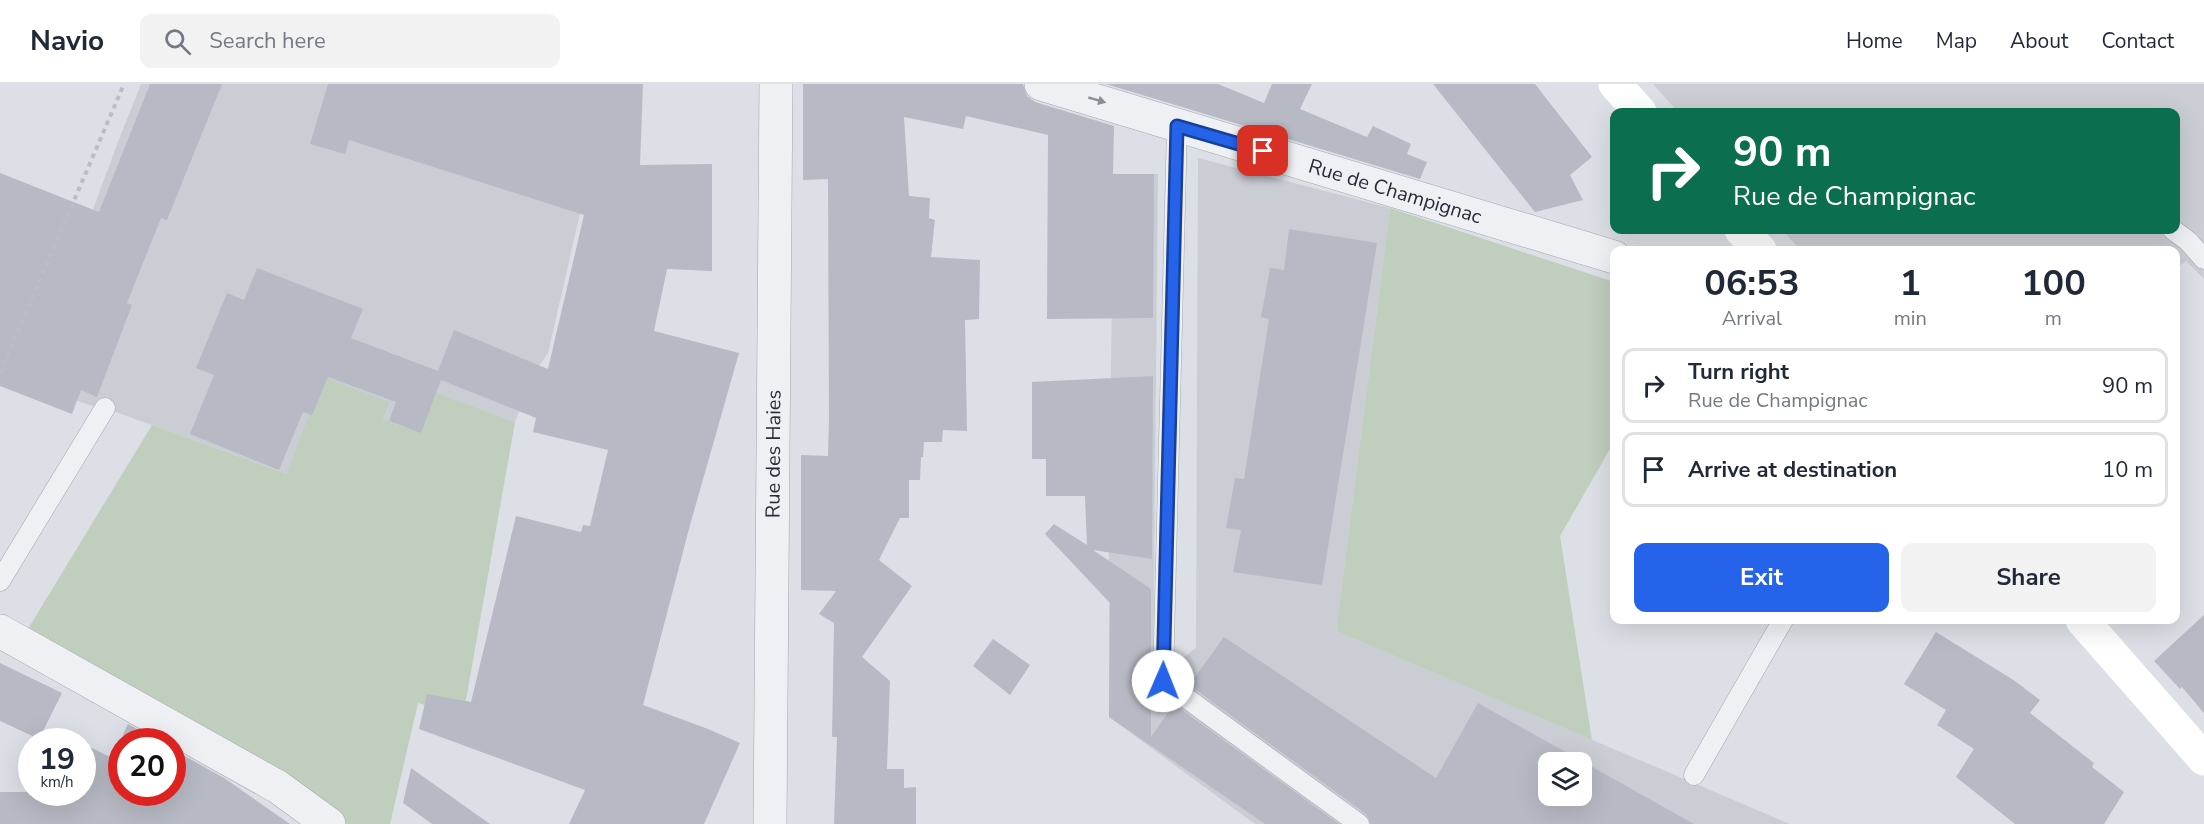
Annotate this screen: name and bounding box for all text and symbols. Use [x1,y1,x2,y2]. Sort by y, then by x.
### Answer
search box [140,14,560,68]
text: Navio [30,22,104,60]
icon: search [161,25,194,58]
text: Search here [209,26,326,56]
text: Home [1846,27,1903,55]
text: Map [1936,27,1977,55]
text: About [2010,27,2068,55]
text: Contact [2101,27,2174,55]
one-way arrow [1088,96,1106,105]
text: 90 m [1733,124,1832,181]
pin [1237,125,1288,176]
icon: right [1634,132,1712,210]
icon: arrive [1246,134,1279,167]
street label: Rue de Champignac [1305,153,1485,230]
text: Rue de Champignac [1733,178,1975,215]
text: 06:53 [1704,259,1800,308]
text: 1 [1899,259,1921,308]
text: 100 [2021,259,2086,308]
text: Arrival [1722,305,1782,332]
text: min [1894,305,1927,332]
text: m [2045,305,2062,332]
text: Turn right [1688,357,1789,387]
icon: right [1637,369,1670,402]
text: 90 m [2102,371,2153,401]
text: Rue de Champignac [1688,387,1868,414]
street label: Rue des Haies [759,390,788,518]
icon: arrive [1637,453,1670,486]
text: Arrive at destination [1688,455,1897,485]
text: 10 m [2102,455,2153,485]
button: Exit [1634,543,1889,612]
button: Share [1901,543,2156,612]
position arrow [1131,649,1195,713]
speed limit sign: 20 [108,728,186,806]
text: 19 [39,739,75,780]
map controls [1538,752,1592,806]
button: layers [1538,752,1592,806]
text: km/h [40,772,74,792]

